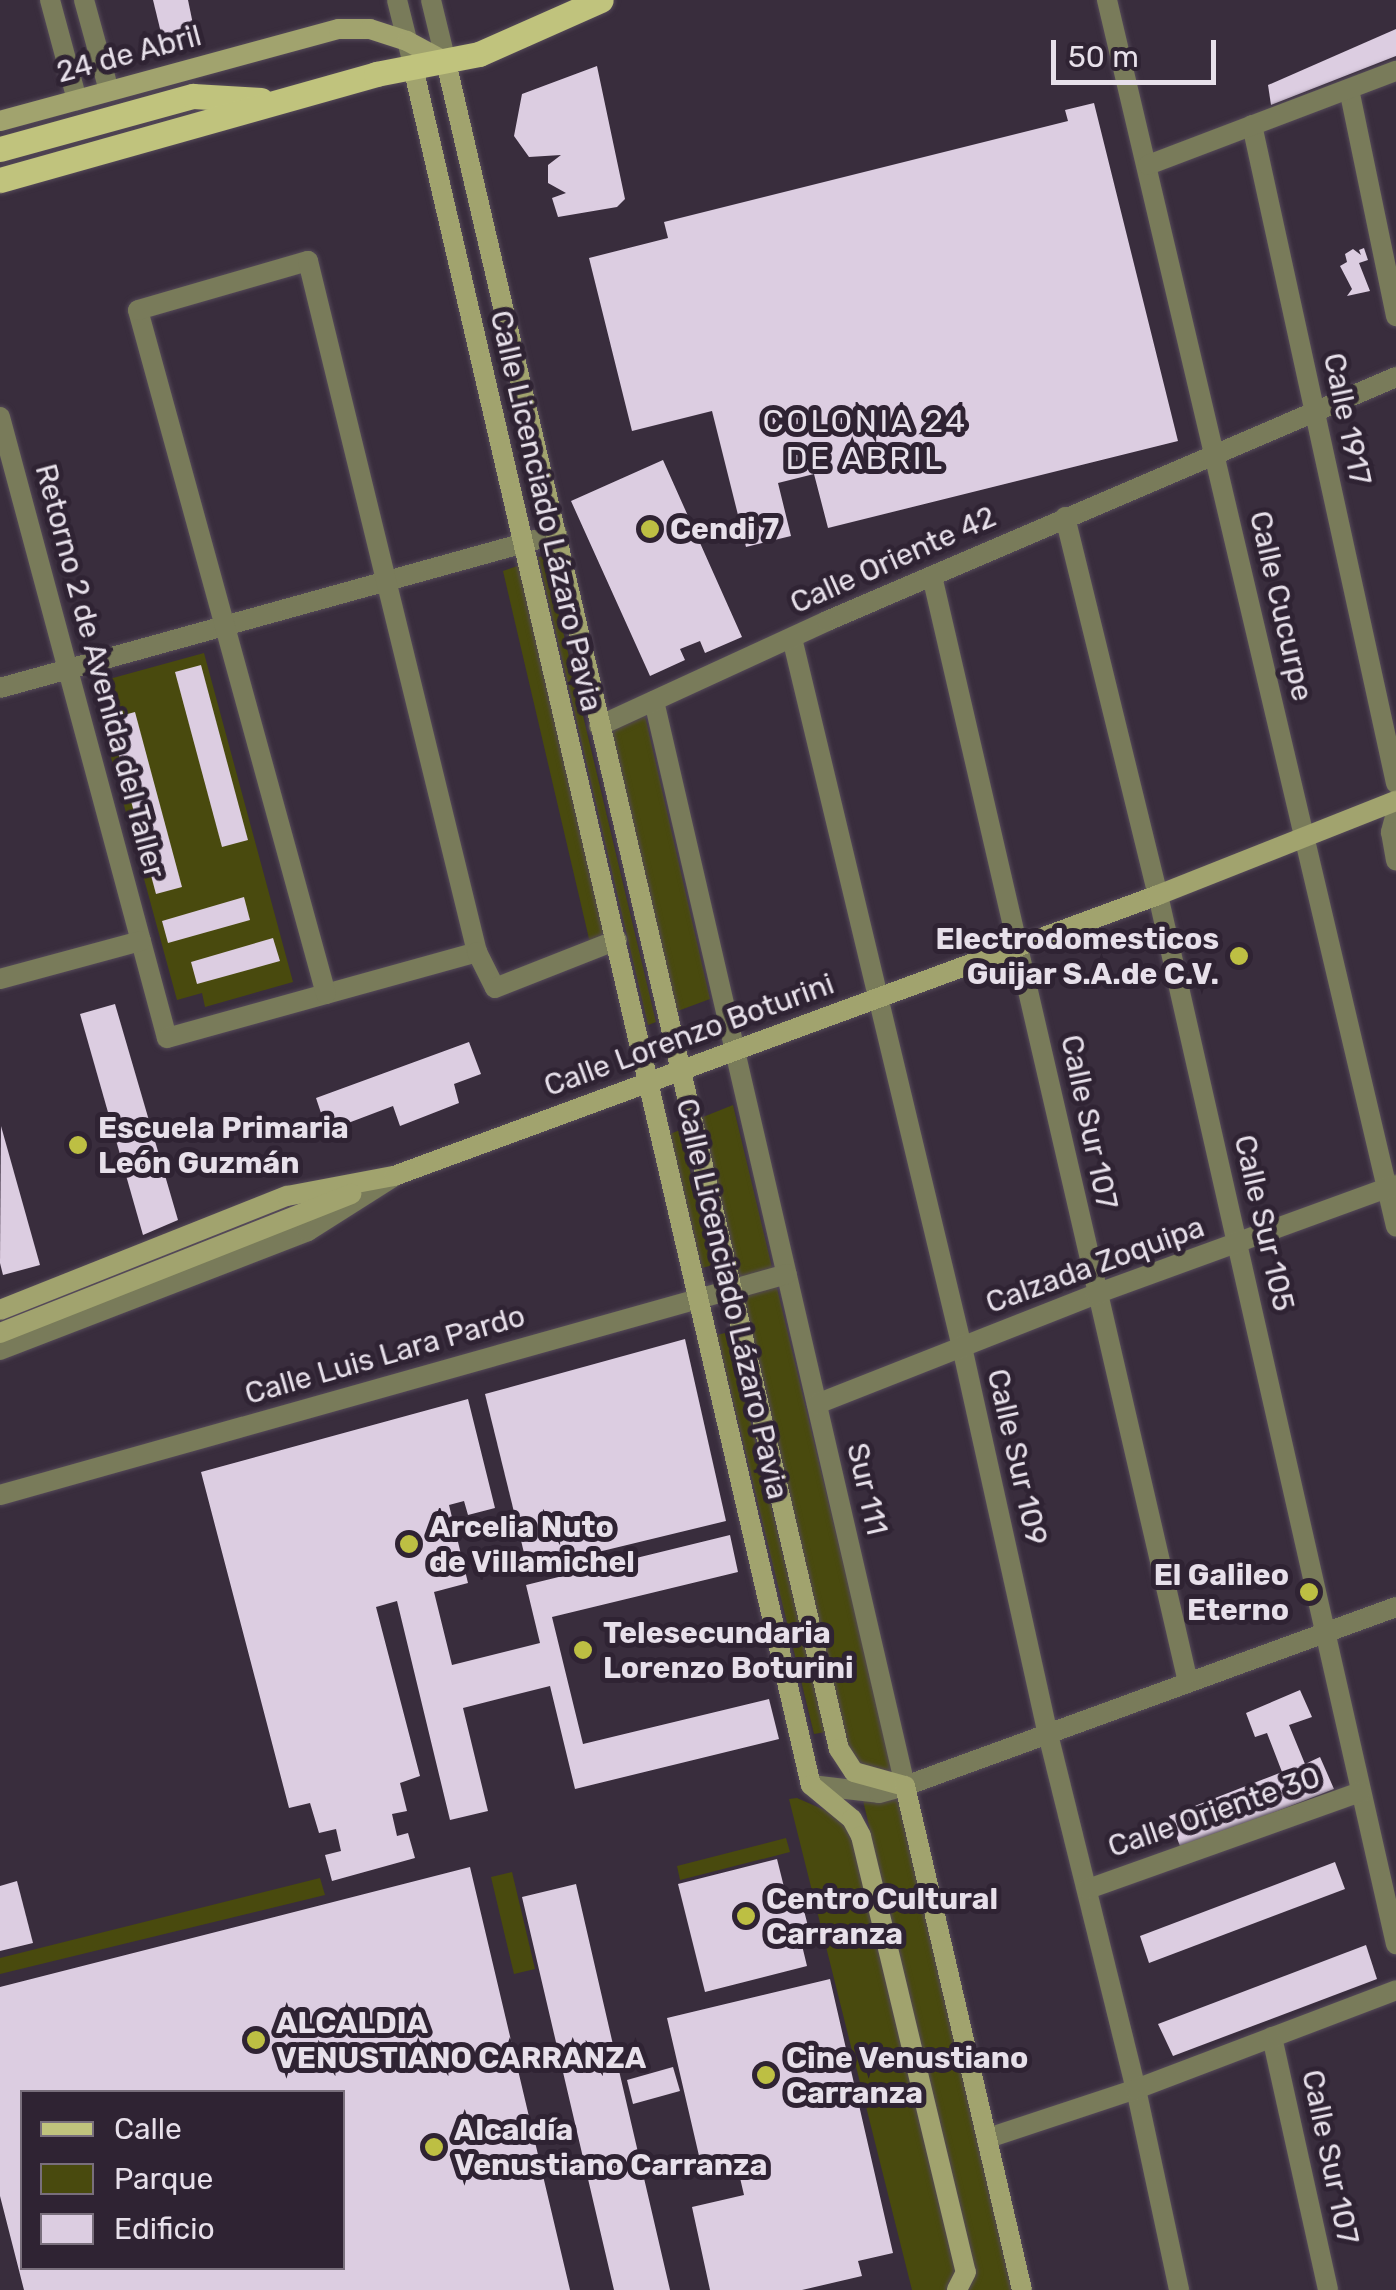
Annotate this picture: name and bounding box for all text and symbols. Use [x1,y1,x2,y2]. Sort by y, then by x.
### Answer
street label: 24 de Abril [52,17,206,91]
scale bar [1056,20,1221,82]
text: 50 m [1068,39,1139,75]
street label: Calle Licenciado Lázaro Pavia [482,307,610,715]
street label: Calle 1917 [1315,350,1379,488]
district label: COLONIA 24 DE ABRIL [762,403,968,478]
street label: Retorno 2 de Avenida del Taller [27,459,173,883]
street label: Calle Oriente 42 [785,499,1001,621]
street label: Calle Cucurpe [1242,507,1320,705]
place label: Cendi 7 [670,511,779,547]
marker: Cendi 7 [639,518,661,540]
place label: Electrodomesticos Guijar S.A.de C.V. [936,921,1219,992]
marker: Electrodomesticos Guijar S.A.de C.V. [1228,945,1250,967]
street label: Calle Lorenzo Boturini [539,966,839,1104]
street label: Calle Sur 107 [1053,1031,1125,1213]
street label: Calle Licenciado Lázaro Pavia [668,1095,796,1503]
place label: Escuela Primaria León Guzmán [98,1110,349,1180]
street label: Calle Sur 105 [1226,1131,1302,1315]
marker: Escuela Primaria León Guzmán [67,1134,89,1156]
street label: Calzada Zoquipa [981,1209,1209,1321]
street label: Calle Luis Lara Pardo [241,1298,529,1412]
street label: Calle Sur 109 [979,1365,1055,1549]
street label: Sur 111 [839,1439,895,1539]
place label: Arcelia Nuto de Villamichel [429,1509,636,1580]
marker: Arcelia Nuto de Villamichel [398,1533,420,1555]
place label: El Galileo Eterno [1154,1557,1289,1628]
marker: El Galileo Eterno [1298,1581,1320,1603]
place label: Telesecundaria Lorenzo Boturini [603,1615,854,1686]
marker: Telesecundaria Lorenzo Boturini [572,1639,594,1661]
street label: Calle Oriente 30 [1103,1759,1325,1865]
place label: Centro Cultural Carranza [766,1881,998,1952]
marker: Centro Cultural Carranza [735,1905,757,1927]
place label: ALCALDIA VENUSTIANO CARRANZA [276,2005,646,2076]
marker: ALCALDIA VENUSTIANO CARRANZA [245,2029,267,2051]
place label: Cine Venustiano Carranza [786,2040,1029,2110]
marker: Cine Venustiano Carranza [755,2064,777,2086]
street label: Calle Sur 107 [1294,2066,1366,2248]
legend [20,2090,345,2270]
text: Calle [114,2111,182,2147]
place label: Alcaldía Venustiano Carranza [454,2112,767,2182]
marker: Alcaldía Venustiano Carranza [423,2136,445,2158]
text: Parque [114,2161,213,2197]
text: Edificio [114,2211,215,2247]

